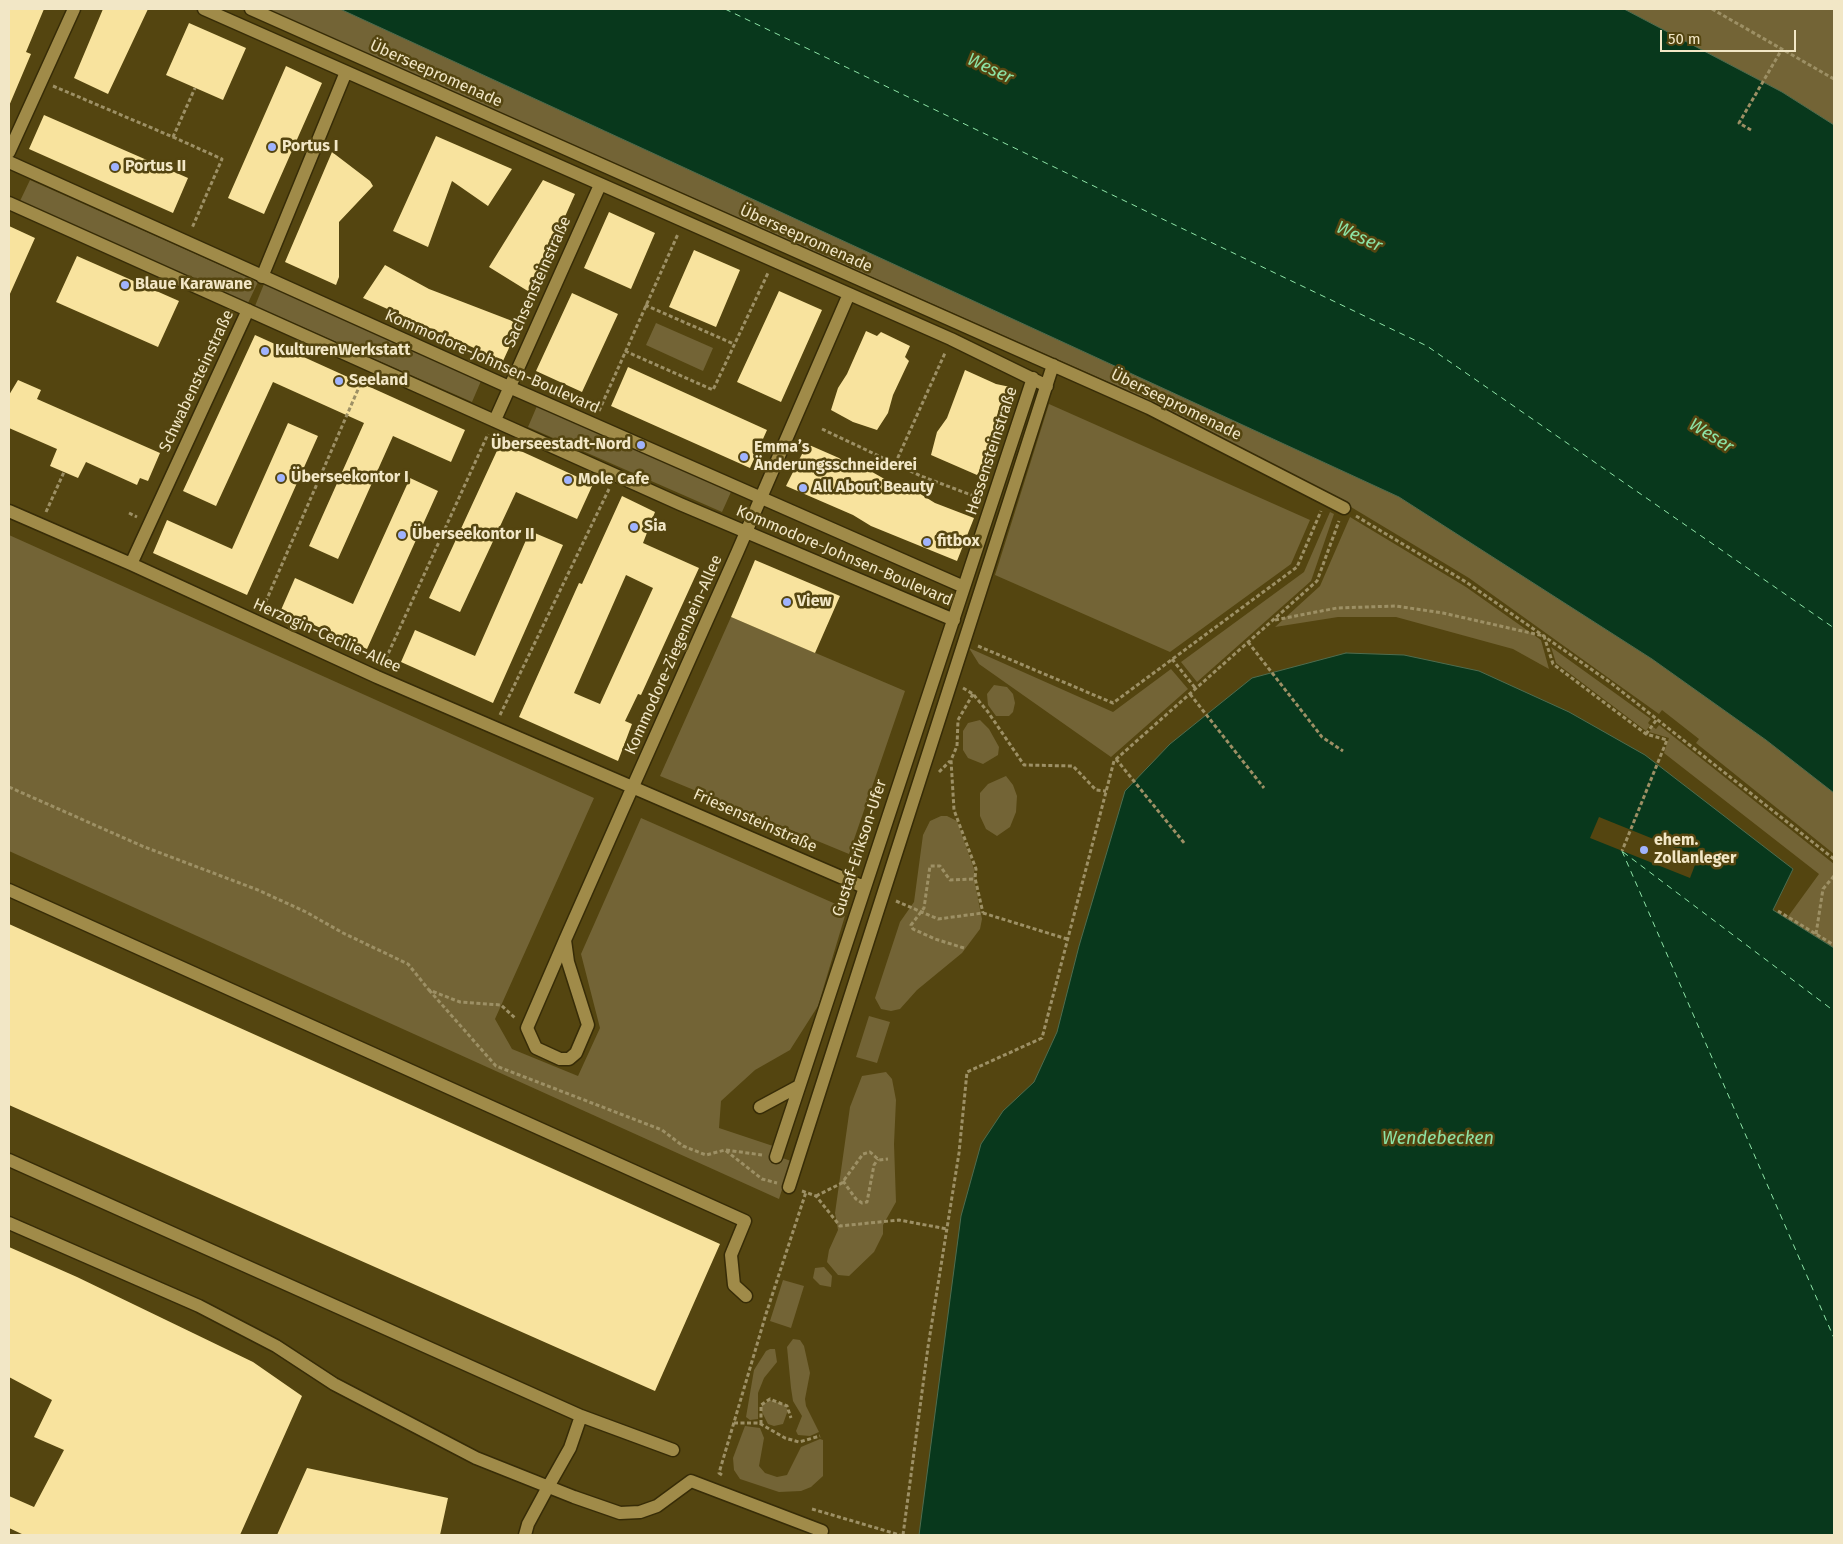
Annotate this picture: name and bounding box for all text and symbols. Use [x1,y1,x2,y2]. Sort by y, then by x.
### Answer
scale bar [1663,20,1799,52]
text: 50 m [1668,30,1701,48]
street label: Überseepromenade [367,36,505,112]
water label: Weser [964,49,1016,89]
place label: Portus I [282,137,338,157]
marker: Portus I [266,141,278,153]
place label: Portus II [125,157,186,177]
marker: Portus II [109,161,121,173]
street label: Überseepromenade [737,201,875,277]
street label: Sachsensteinstraße [500,214,576,350]
water label: Weser [1333,217,1385,257]
place label: Blaue Karawane [135,275,252,295]
marker: Blaue Karawane [119,279,131,291]
street label: Kommodore-Johnsen-Boulevard [382,306,602,418]
street label: Schwabensteinstraße [156,307,238,455]
place label: KulturenWerkstatt [275,341,410,361]
marker: KulturenWerkstatt [259,345,271,357]
street label: Überseepromenade [1108,365,1244,445]
place label: Seeland [349,371,408,391]
marker: Seeland [333,375,345,387]
street label: Hessensteinstraße [962,384,1022,518]
water label: Weser [1685,414,1737,458]
place label: Überseestadt-Nord [491,435,631,455]
place label: Emma’s Änderungsschneiderei [754,438,917,476]
marker: Überseestadt-Nord [635,439,647,451]
marker: Emma’s Änderungsschneiderei [738,451,750,463]
place label: Überseekontor I [291,468,409,488]
place label: Mole Cafe [578,470,649,490]
marker: Überseekontor I [275,472,287,484]
marker: Mole Cafe [562,474,574,486]
place label: All About Beauty [813,478,934,498]
marker: All About Beauty [797,482,809,494]
street label: Kommodore-Johnsen-Boulevard [733,502,955,610]
place label: Sia [644,517,666,537]
marker: Sia [628,521,640,533]
place label: Überseekontor II [412,525,534,545]
marker: Überseekontor II [396,529,408,541]
place label: fitbox [937,532,980,552]
marker: fitbox [921,536,933,548]
street label: Kommodore-Ziegenbein-Allee [621,552,727,758]
place label: View [797,592,831,612]
street label: Herzogin-Cecilie-Allee [250,595,404,677]
marker: View [781,596,793,608]
street label: Gustaf-Erikson-Ufer [829,777,891,919]
street label: Friesensteinstraße [690,785,820,857]
place label: ehem. Zollanleger [1654,831,1736,869]
marker: ehem. Zollanleger [1638,844,1650,856]
water label: Wendebecken [1382,1128,1494,1150]

